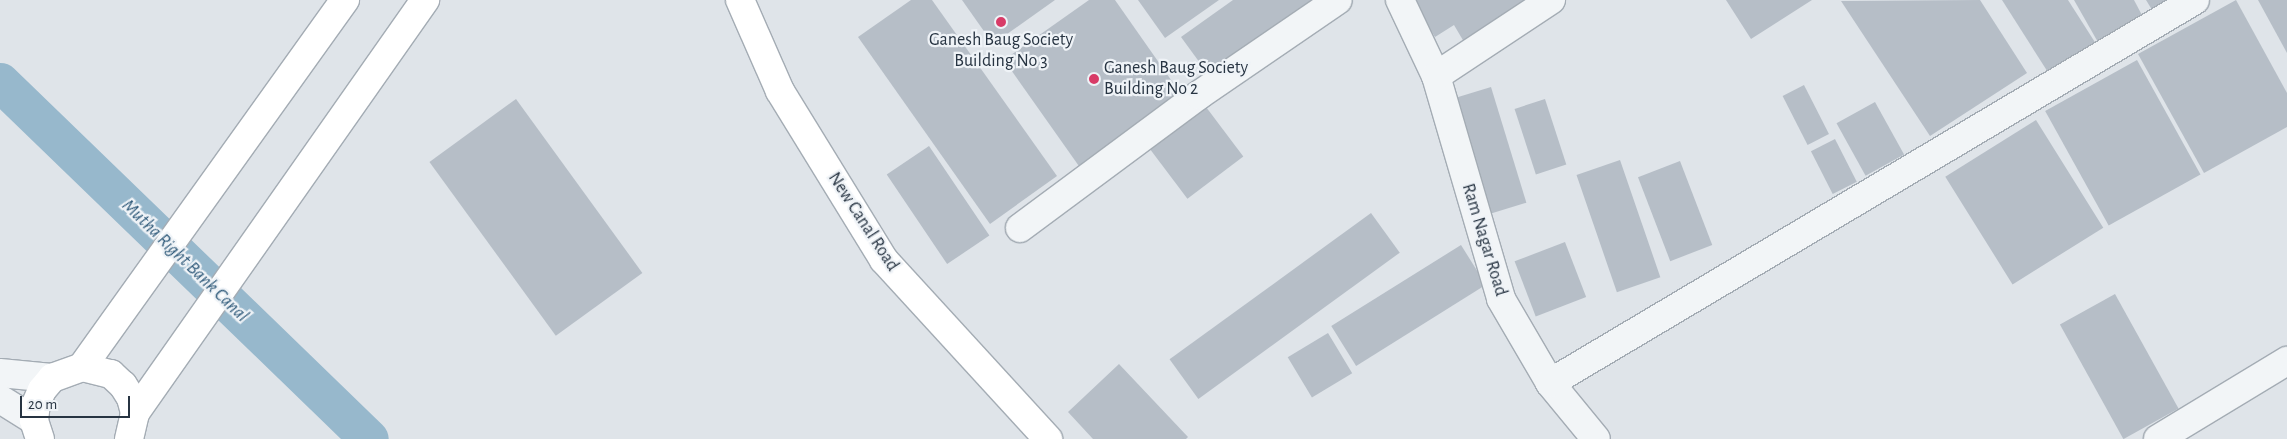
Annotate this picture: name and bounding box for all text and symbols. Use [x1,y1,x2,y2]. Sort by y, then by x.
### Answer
marker: Ganesh Baug Society Building No 3 [995,16,1007,28]
place label: Ganesh Baug Society Building No 3 [929,30,1073,72]
place label: Ganesh Baug Society Building No 2 [1104,58,1248,100]
marker: Ganesh Baug Society Building No 2 [1088,73,1100,85]
street label: New Canal Road [823,168,903,276]
street label: Ram Nagar Road [1457,181,1511,299]
water label: Mutha Right Bank Canal [117,195,253,327]
scale bar [22,386,132,418]
text: 20 m [28,397,57,412]

